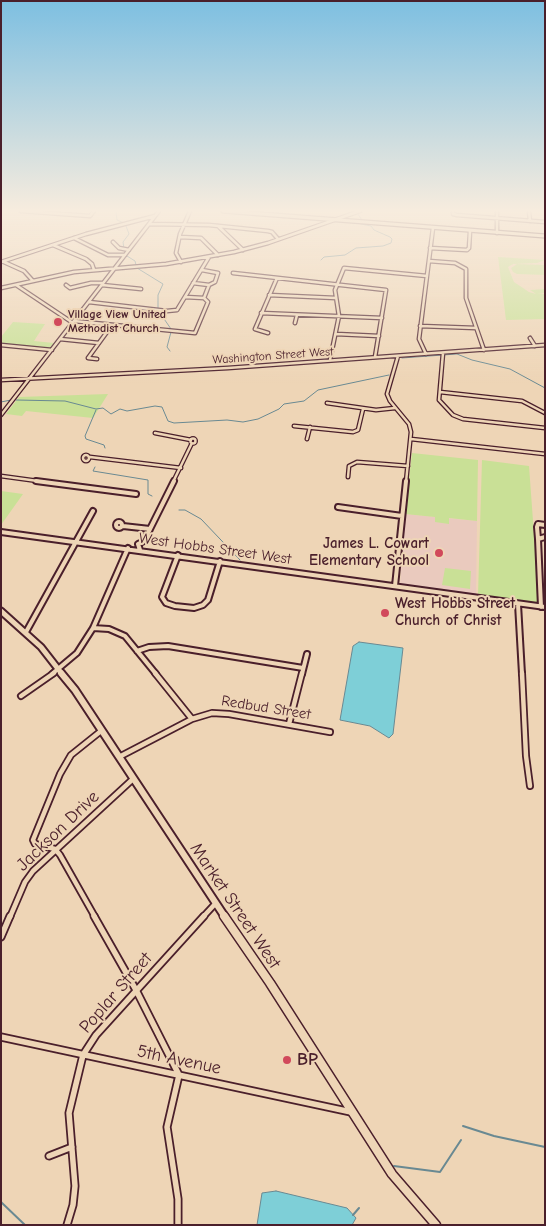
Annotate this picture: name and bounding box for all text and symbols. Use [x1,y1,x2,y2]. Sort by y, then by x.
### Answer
place label: Village View United Methodist Church [68,308,166,336]
marker: Village View United Methodist Church [52,316,64,328]
street label: Washington Street West [212,345,334,367]
street label: West Hobbs Street West [138,529,292,569]
place label: James L. Cowart Elementary School [309,535,429,570]
marker: James L. Cowart Elementary School [433,547,445,559]
place label: West Hobbs Street Church of Christ [395,595,515,630]
marker: West Hobbs Street Church of Christ [379,607,391,619]
street label: Redbud Street [220,692,312,724]
street label: Jackson Drive [12,786,104,876]
street label: Market Street West [185,839,285,973]
street label: Poplar Street [75,948,157,1038]
street label: 5th Avenue [135,1041,223,1079]
place label: BP [297,1049,318,1071]
marker: BP [281,1054,293,1066]

